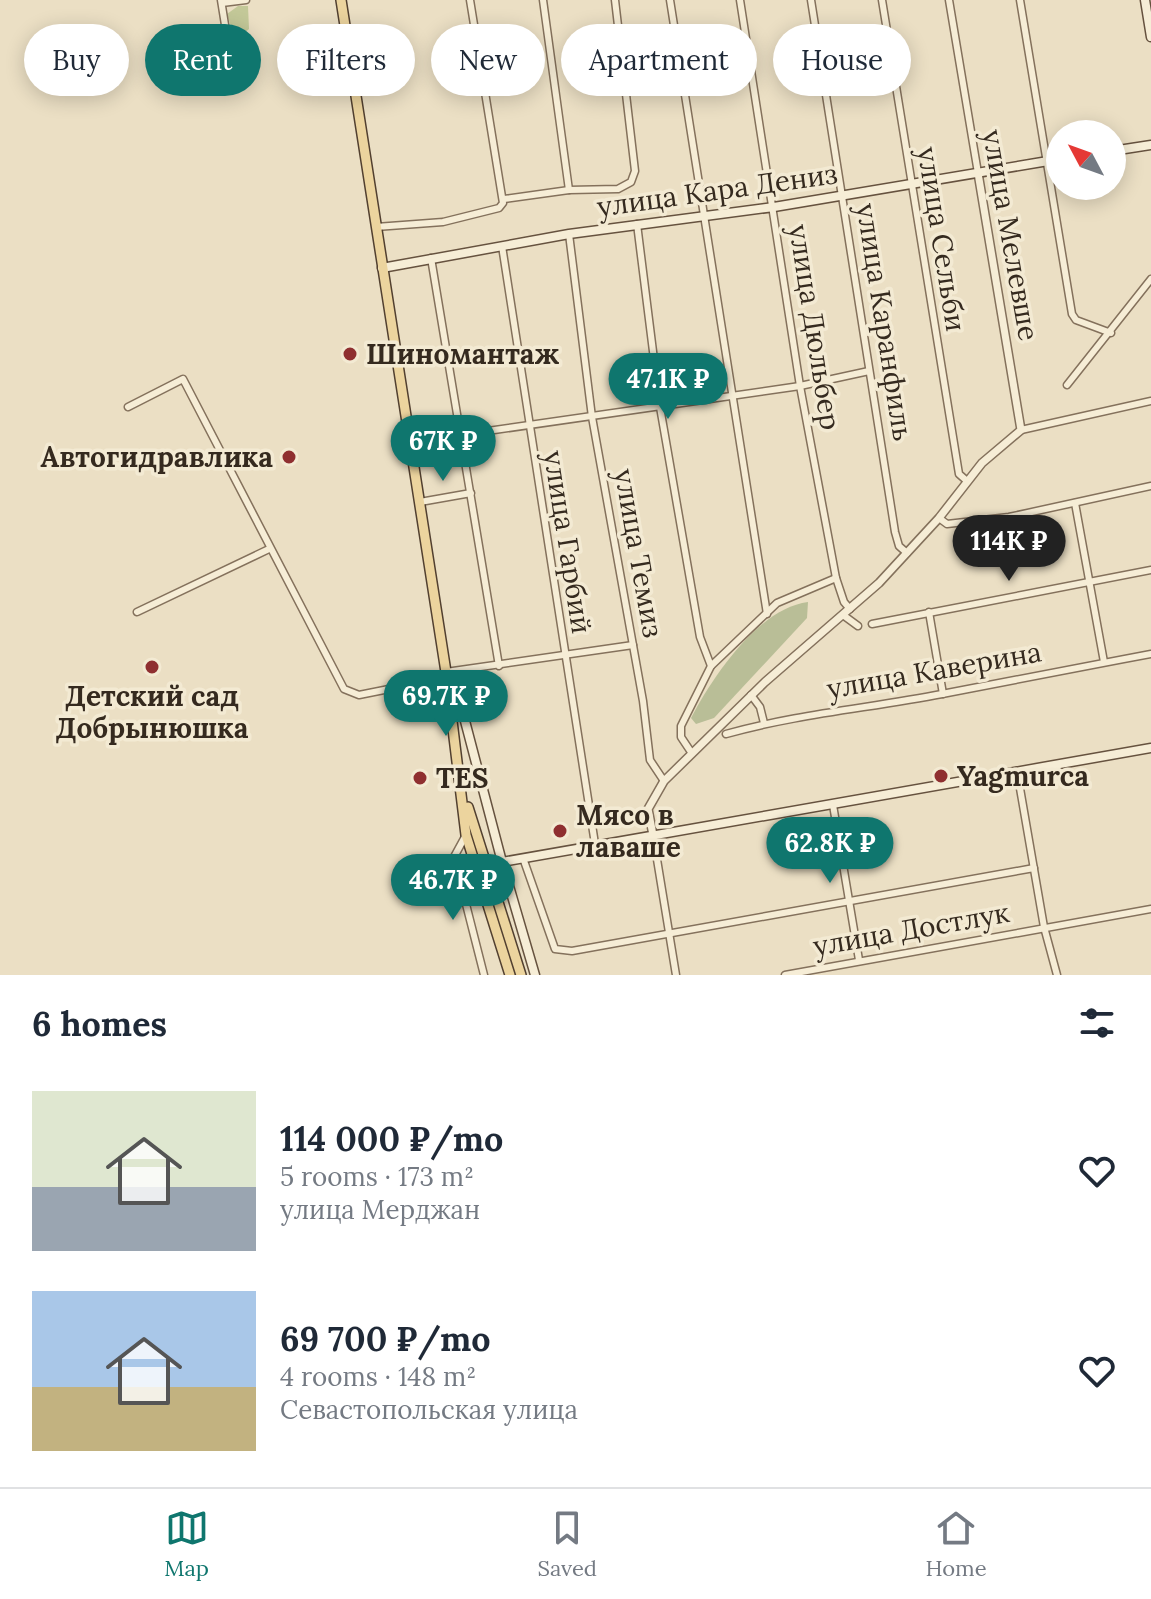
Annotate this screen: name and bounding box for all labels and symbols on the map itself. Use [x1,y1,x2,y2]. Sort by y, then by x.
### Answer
north arrow [1046,120,1126,200]
street label: улица Мелевше [975,127,1047,343]
street label: улица Сельби [910,144,974,334]
street label: улица Кара Дениз [595,155,840,225]
street label: улица Каранфиль [848,201,922,443]
street label: улица Дюльбер [781,221,849,433]
place label: Шиномантаж [366,336,559,372]
marker: Шиномантаж [341,345,359,363]
pin: 47.1K ₽ [594,353,742,421]
pin: 67K ₽ [387,415,499,483]
place label: Автогидравлика [41,439,273,475]
marker: Автогидравлика [280,448,298,466]
street label: улица Гарбий [536,448,600,636]
street label: улица Темиз [606,466,672,640]
pin: 114K ₽ [944,515,1074,583]
street label: улица Каверина [824,633,1044,707]
marker: Детский сад Добрынюшка [143,658,161,676]
pin: 69.7K ₽ [372,670,520,738]
place label: Детский сад Добрынюшка [56,678,249,746]
place label: Yagmurca [957,758,1089,794]
place label: TES [436,760,488,796]
marker: Yagmurca [932,767,950,785]
marker: TES [411,769,429,787]
place label: Мясо в лаваше [576,797,681,865]
pin: 62.8K ₽ [756,817,904,885]
marker: Мясо в лаваше [551,822,569,840]
pin: 46.7K ₽ [379,854,527,922]
street label: улица Достлук [810,894,1012,964]

